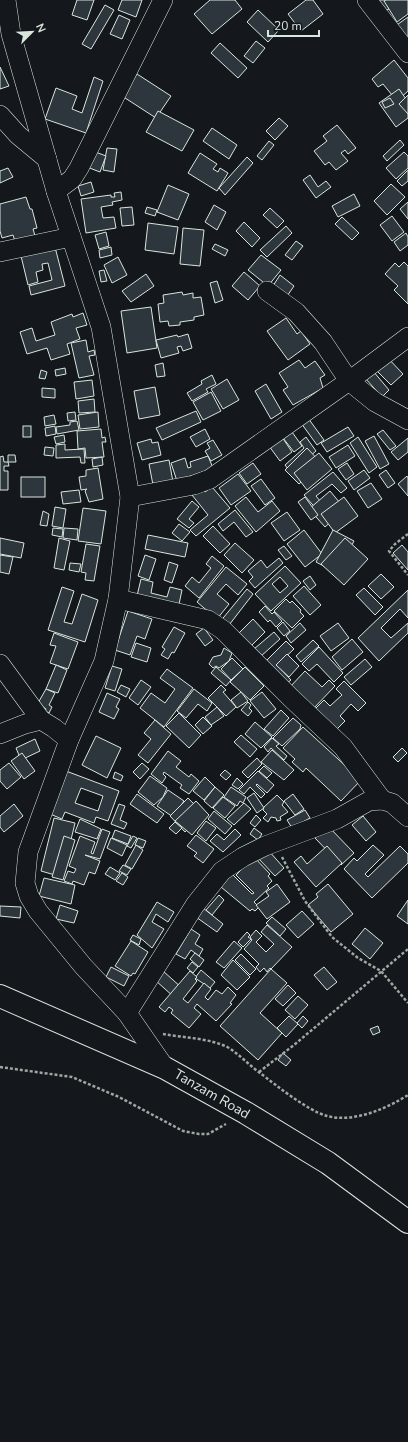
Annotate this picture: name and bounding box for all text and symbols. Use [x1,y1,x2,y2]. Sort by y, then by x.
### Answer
north arrow [12,12,52,52]
scale bar [268,12,319,38]
text: 20 m [274,18,302,34]
text: N [32,21,49,35]
street label: Tanzam Road [171,1065,253,1123]

